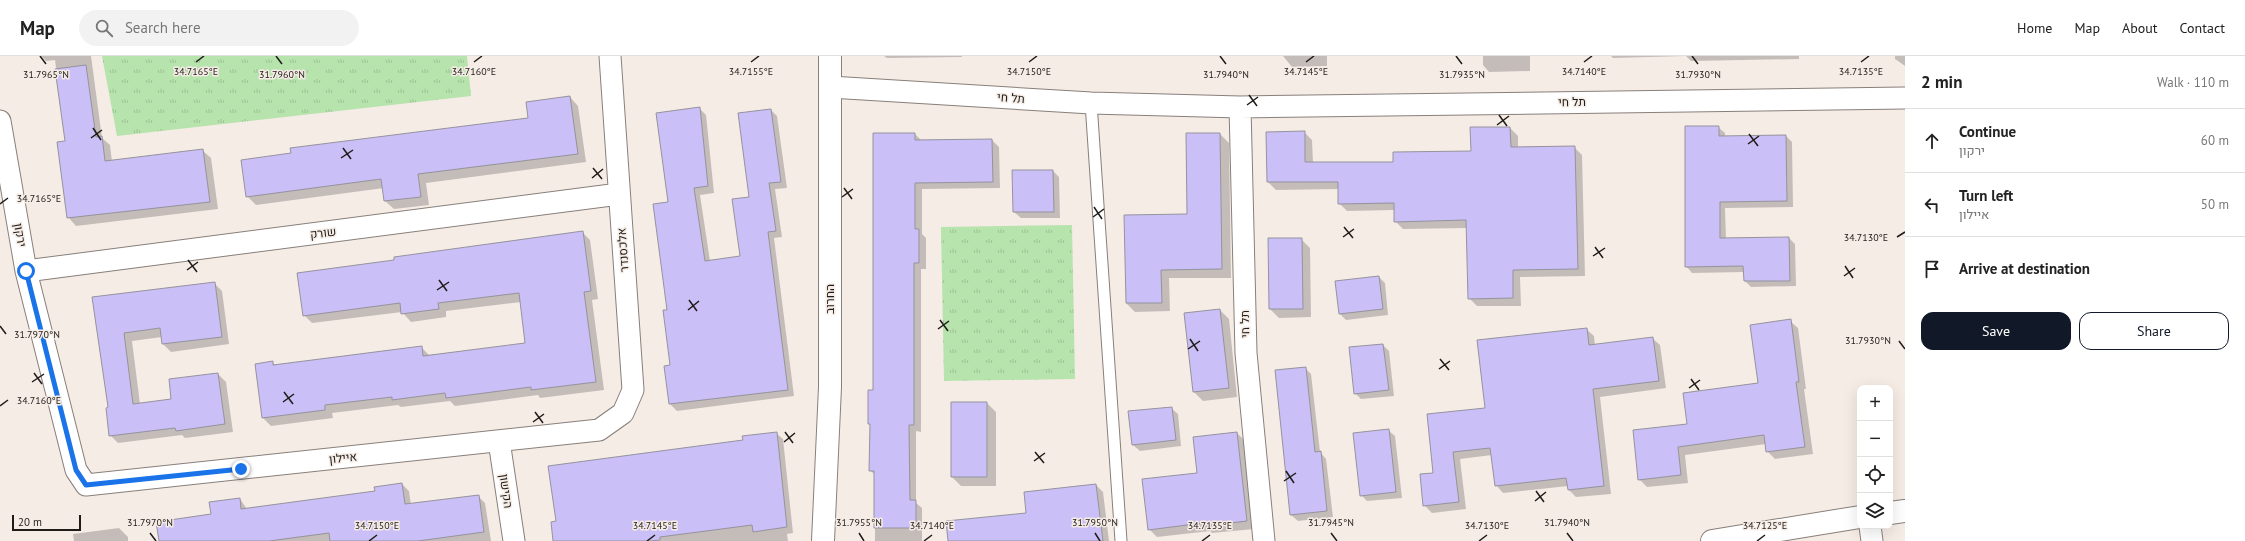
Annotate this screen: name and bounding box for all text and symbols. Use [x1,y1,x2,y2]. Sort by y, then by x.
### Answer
search box [79,10,359,46]
text: Map [20,16,55,40]
icon: search [93,17,115,39]
text: Search here [125,18,201,37]
text: Home [2017,19,2052,37]
text: Map [2074,19,2100,37]
text: About [2122,19,2158,37]
text: Contact [2180,19,2225,37]
text: 34.7165°E [174,65,218,78]
text: 34.7160°E [452,65,496,78]
text: 34.7155°E [729,65,773,78]
text: 34.7150°E [1007,65,1051,78]
text: 34.7145°E [1284,65,1328,78]
text: 34.7140°E [1562,65,1606,78]
text: 34.7135°E [1839,65,1883,78]
text: 31.7965°N [23,68,69,81]
text: 31.7960°N [259,68,305,81]
text: 31.7940°N [1203,68,1249,81]
text: 31.7935°N [1439,68,1485,81]
text: 31.7930°N [1675,68,1721,81]
text: 2 min [1921,71,1962,93]
text: Walk · 110 m [2157,74,2229,91]
street label: תל חי [997,89,1025,106]
street label: תל חי [1558,94,1586,109]
text: Continue [1959,122,2016,141]
icon: ahead [1921,130,1943,152]
text: 60 m [2201,132,2229,149]
text: ירקון [1959,142,1985,159]
text: Turn left [1959,186,2013,205]
text: 34.7165°E [17,192,61,205]
icon: left [1921,194,1943,216]
text: 50 m [2201,196,2229,213]
text: איילון [1959,206,1989,223]
street label: ירקון [11,222,30,248]
street label: שורק [309,223,337,242]
street label: אלכסנדר [613,227,632,273]
text: 34.7130°E [1844,231,1888,244]
icon: arrive [1921,258,1943,280]
text: Arrive at destination [1959,259,2090,278]
route start [17,262,35,280]
street label: החרוב [822,284,837,314]
street label: תל חי [1237,310,1252,338]
button: Save [1921,312,2071,350]
button: Share [2079,312,2229,350]
text: 31.7970°N [14,328,60,341]
text: 31.7930°N [1845,334,1891,347]
map controls [1857,385,1893,529]
button: + [1857,385,1893,421]
text: 34.7160°E [17,394,61,407]
button: − [1857,421,1893,457]
street label: איילון [328,449,358,466]
button: locate [1857,457,1893,493]
route end [232,460,250,478]
street label: הקישון [497,473,516,509]
button: layers [1857,493,1893,529]
scale bar [12,513,81,532]
text: 20 m [18,515,42,529]
text: 31.7970°N [127,516,173,529]
text: 31.7955°N [836,516,882,529]
text: 31.7950°N [1072,516,1118,529]
text: 31.7945°N [1308,516,1354,529]
text: 31.7940°N [1544,516,1590,529]
text: 34.7150°E [355,519,399,532]
text: 34.7145°E [633,519,677,532]
text: 34.7140°E [910,519,954,532]
text: 34.7135°E [1188,519,1232,532]
text: 34.7130°E [1465,519,1509,532]
text: 34.7125°E [1743,519,1787,532]

